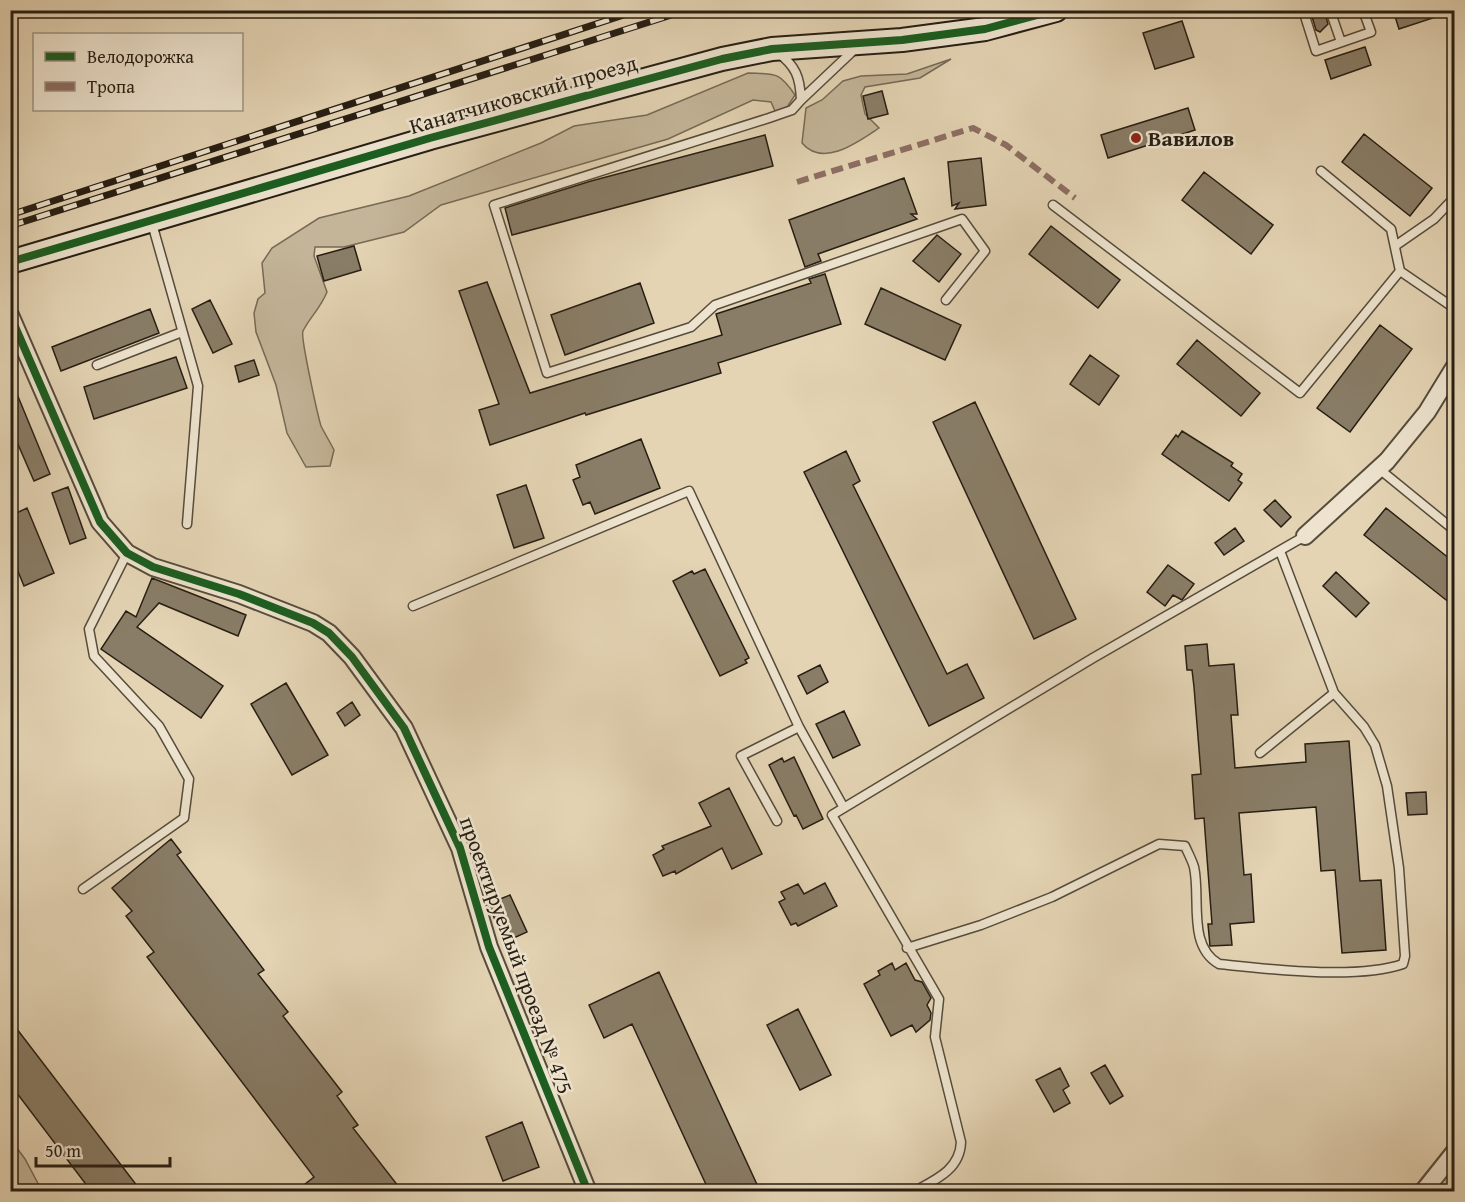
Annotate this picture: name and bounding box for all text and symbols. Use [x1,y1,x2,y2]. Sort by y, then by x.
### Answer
legend [33,33,243,111]
text: Велодорожка [87,43,194,70]
street label: Канатчиковский проезд [405,46,641,142]
text: Тропа [87,73,135,100]
place label: Вавилов [1148,122,1234,154]
marker: Вавилов [1129,131,1143,145]
street label: проектируемый проезд № 475 [452,812,582,1098]
scale bar [36,1130,170,1168]
text: 50 m [45,1137,81,1164]

